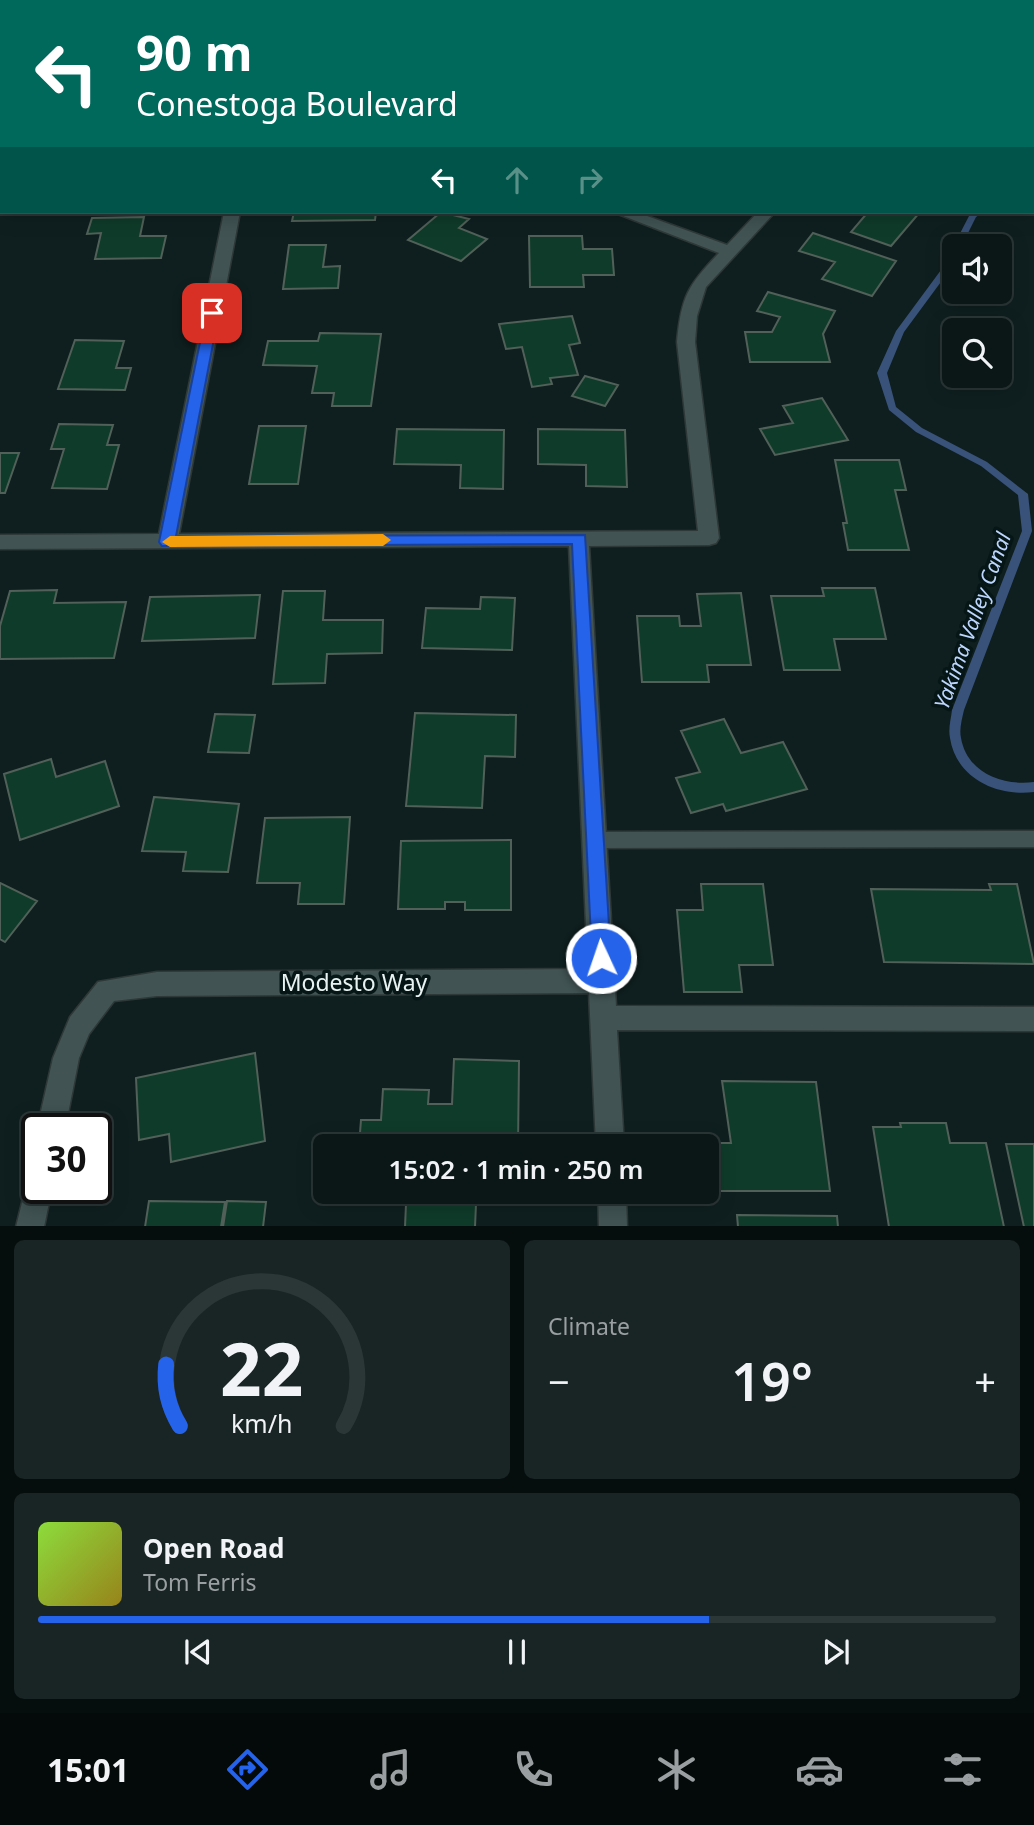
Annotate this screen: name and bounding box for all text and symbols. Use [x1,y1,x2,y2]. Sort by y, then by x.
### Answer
text: 90 m [136,19,253,85]
icon: left [21,28,112,119]
text: Conestoga Boulevard [136,82,458,125]
icon: left [425,161,463,199]
icon: ahead [498,161,536,199]
icon: right [571,161,609,199]
map controls [942,234,1012,388]
button: sound [942,234,1012,304]
pin [182,283,242,343]
icon: arrive [193,294,231,332]
button: search [942,318,1012,388]
water label: Yakima Valley Canal [927,528,1017,713]
position arrow [564,921,638,995]
street label: Modesto Way [281,966,428,998]
speed limit sign: 30 [21,1113,112,1204]
text: 15:02 · 1 min · 250 m [389,1151,643,1187]
text: Climate [548,1310,630,1342]
text: 22 [220,1318,304,1417]
text: 19° [731,1345,813,1416]
text: − [548,1355,570,1407]
text: + [974,1355,996,1407]
text: km/h [231,1405,293,1439]
text: Open Road [143,1530,285,1566]
text: Tom Ferris [143,1566,256,1598]
icon: previous [179,1633,217,1671]
icon: pause [498,1633,536,1671]
icon: next [817,1633,855,1671]
icon: directions [223,1745,272,1794]
icon: music [366,1745,415,1794]
icon: phone [509,1745,558,1794]
icon: climate [652,1745,701,1794]
icon: car [795,1745,844,1794]
icon: filters [938,1745,987,1794]
text: 15:01 [47,1748,129,1791]

